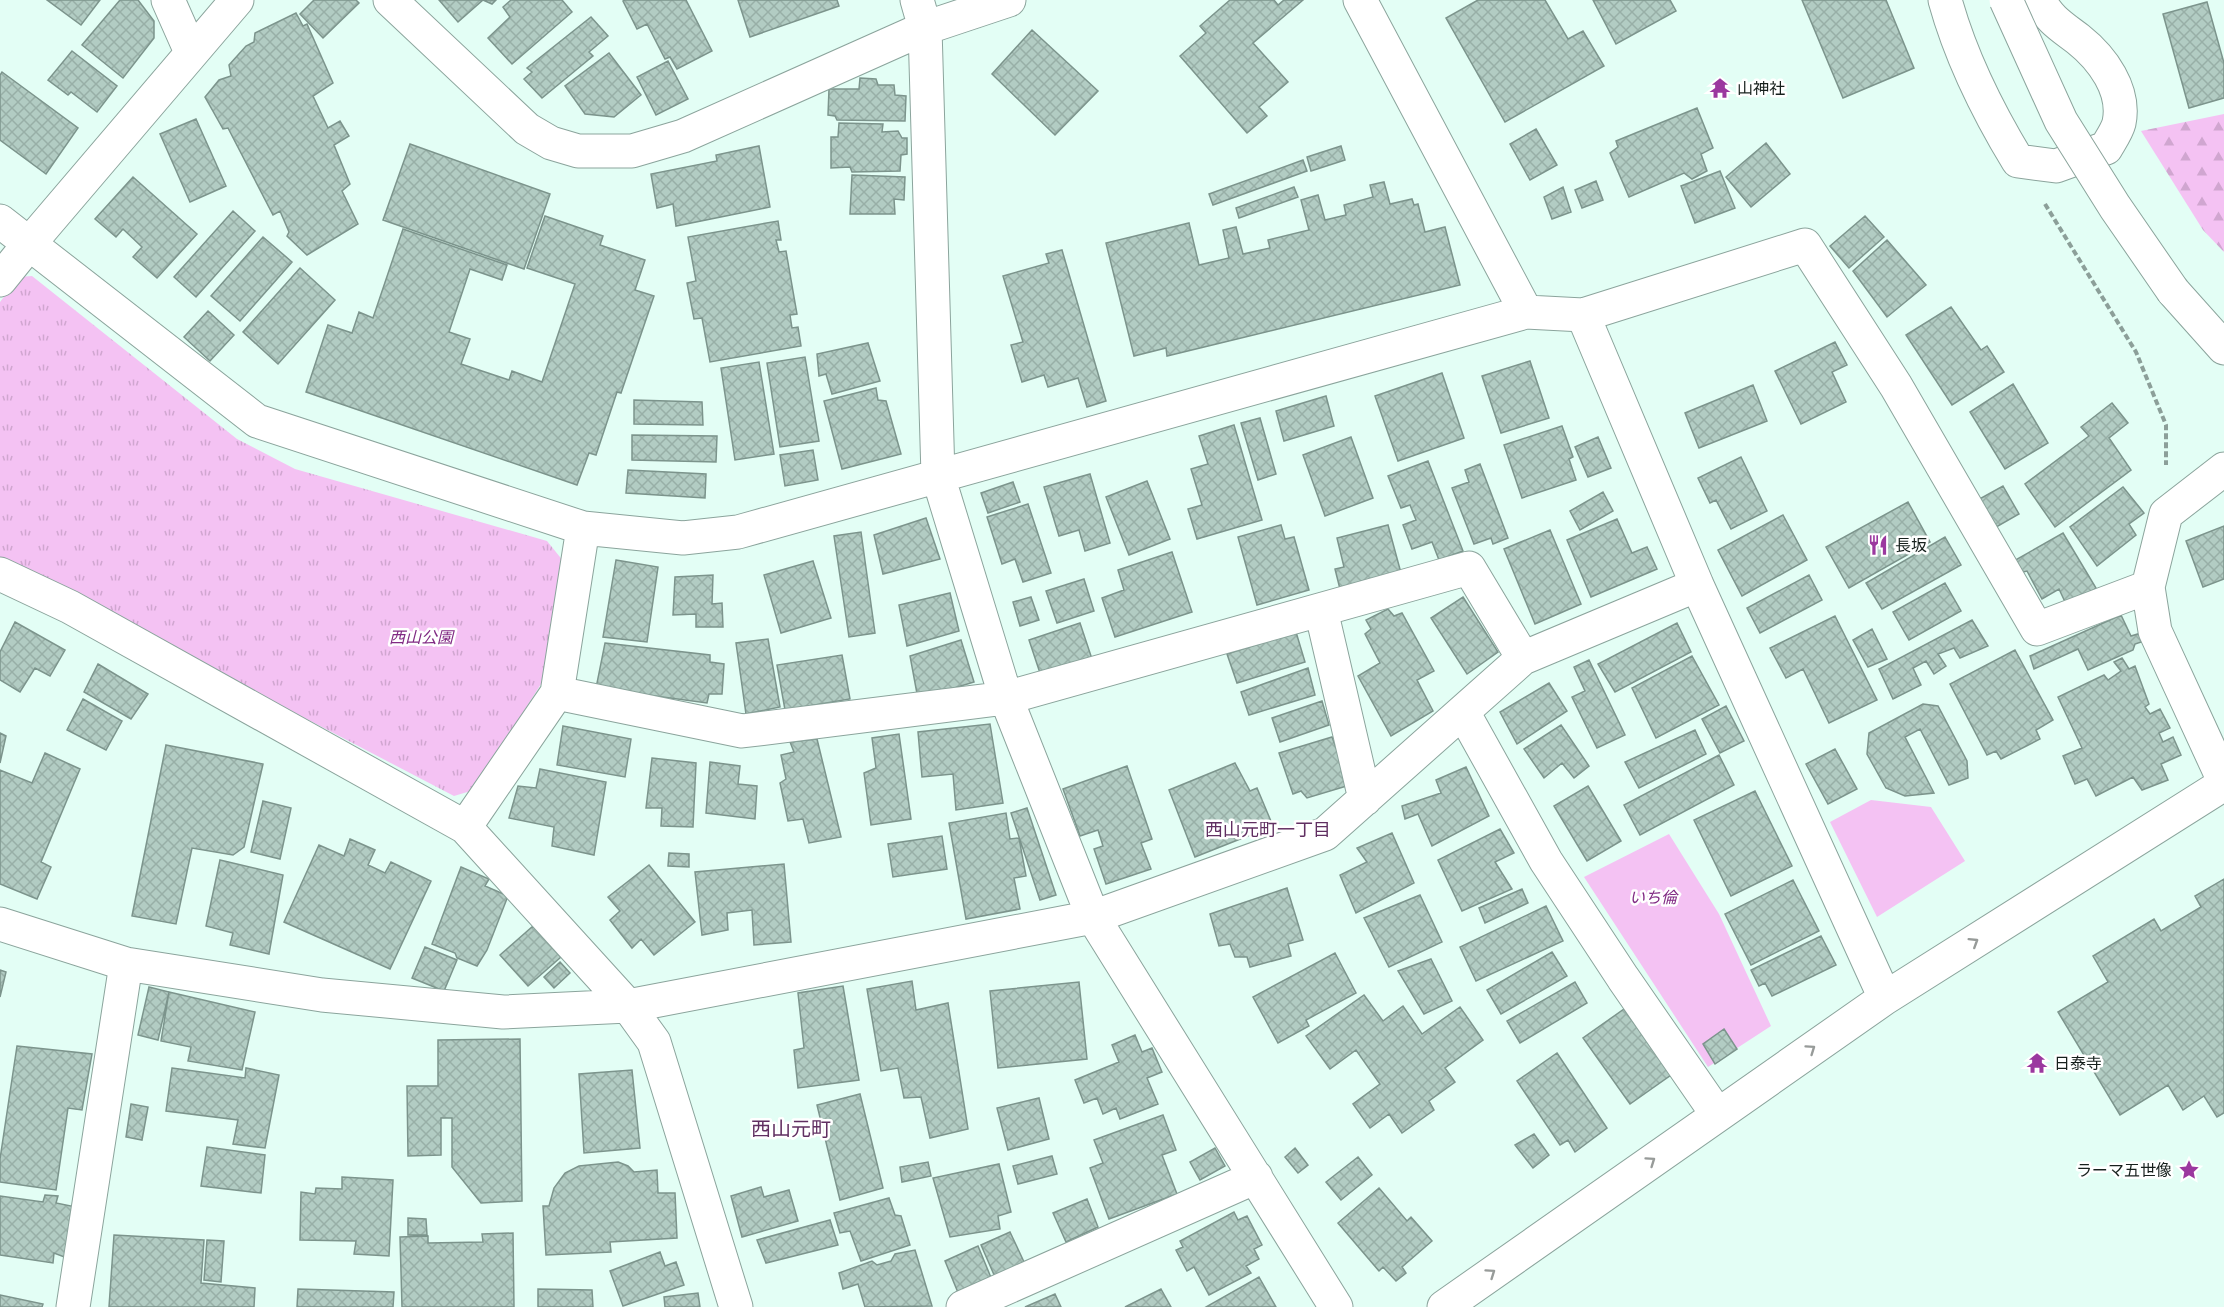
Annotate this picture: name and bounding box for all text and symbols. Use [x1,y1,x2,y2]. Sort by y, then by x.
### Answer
temple icon: 山神社 [1708,76,1732,100]
place label: 山神社 [1737,79,1785,98]
restaurant icon: 長坂 [1866,533,1890,557]
place label: 長坂 [1895,536,1927,555]
park label: 西山公園 [389,628,455,647]
district label: 西山元町一丁目 [1205,819,1331,841]
park label: いち倫 [1629,888,1679,907]
one-way arrow [1967,939,1978,950]
one-way arrow [1804,1046,1815,1057]
temple icon: 日泰寺 [2025,1051,2049,1075]
place label: 日泰寺 [2054,1054,2102,1073]
district label: 西山元町 [751,1117,831,1141]
one-way arrow [1644,1157,1655,1168]
place icon: ラーマ五世像 [2177,1158,2201,1182]
place label: ラーマ五世像 [2076,1161,2172,1180]
one-way arrow [1485,1269,1496,1280]

